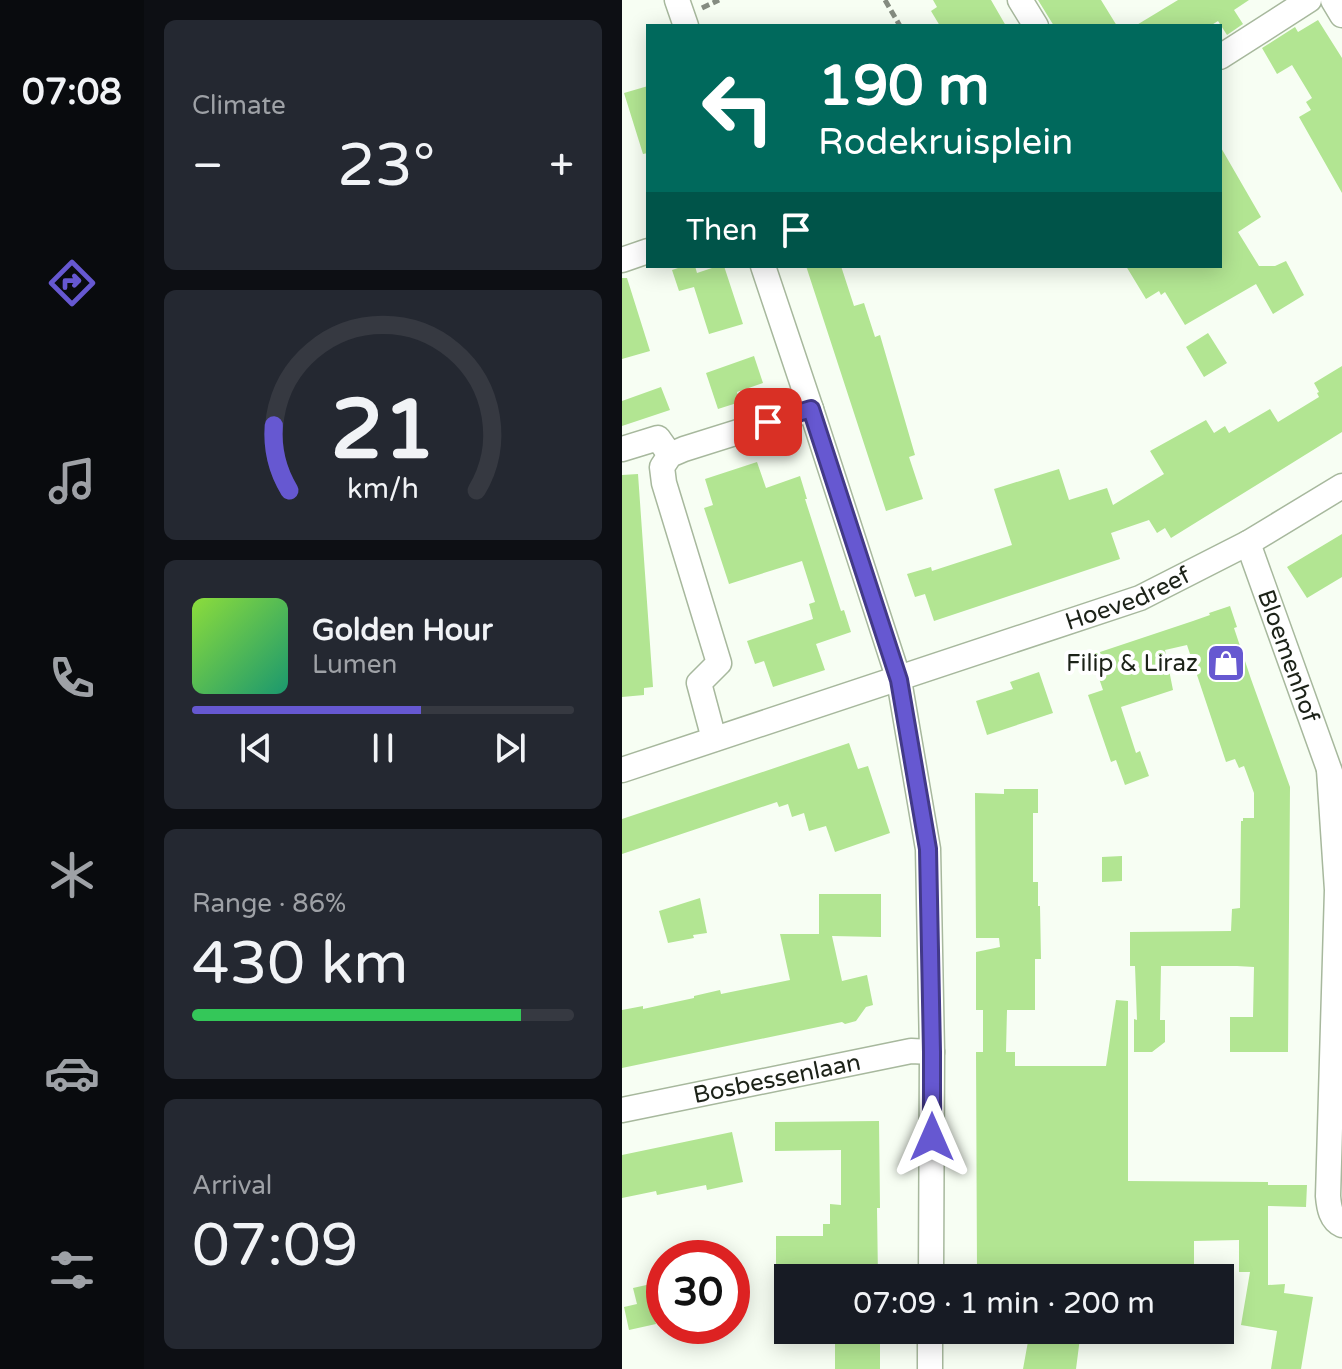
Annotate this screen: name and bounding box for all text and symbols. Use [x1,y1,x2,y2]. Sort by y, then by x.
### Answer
text: 190 m [818,53,989,120]
icon: left [686,56,790,160]
text: 07:08 [22,71,122,114]
text: Climate [192,90,286,121]
text: Rodekruisplein [818,121,1073,164]
text: 23° [337,130,435,202]
text: − [192,140,223,193]
text: + [549,140,574,193]
icon: arrive [774,208,818,252]
text: Then [686,212,758,249]
icon: directions [44,255,100,311]
text: 21 [331,380,435,480]
pin [734,388,802,456]
icon: arrive [746,400,790,444]
icon: music [44,453,100,509]
text: km/h [347,472,419,506]
street label: Hoevedreef [1061,560,1196,636]
street label: Bloemenhof [1251,586,1326,727]
text: Golden Hour [312,612,493,649]
shop icon: Filip & Liraz [1205,642,1247,684]
text: Lumen [312,649,397,680]
place label: Filip & Liraz [1066,649,1198,678]
icon: phone [44,650,100,706]
icon: previous [234,726,278,770]
icon: pause [361,726,405,770]
icon: next [488,726,532,770]
icon: climate [44,847,100,903]
text: Range · 86% [192,888,346,919]
text: 430 km [192,928,408,1000]
icon: car [44,1045,100,1101]
street label: Bosbessenlaan [690,1047,863,1110]
position arrow [890,1095,974,1179]
text: Arrival [192,1170,272,1201]
text: 07:09 [192,1210,358,1282]
speed limit sign: 30 [646,1240,750,1344]
icon: filters [44,1242,100,1298]
text: 07:09 · 1 min · 200 m [853,1285,1155,1322]

